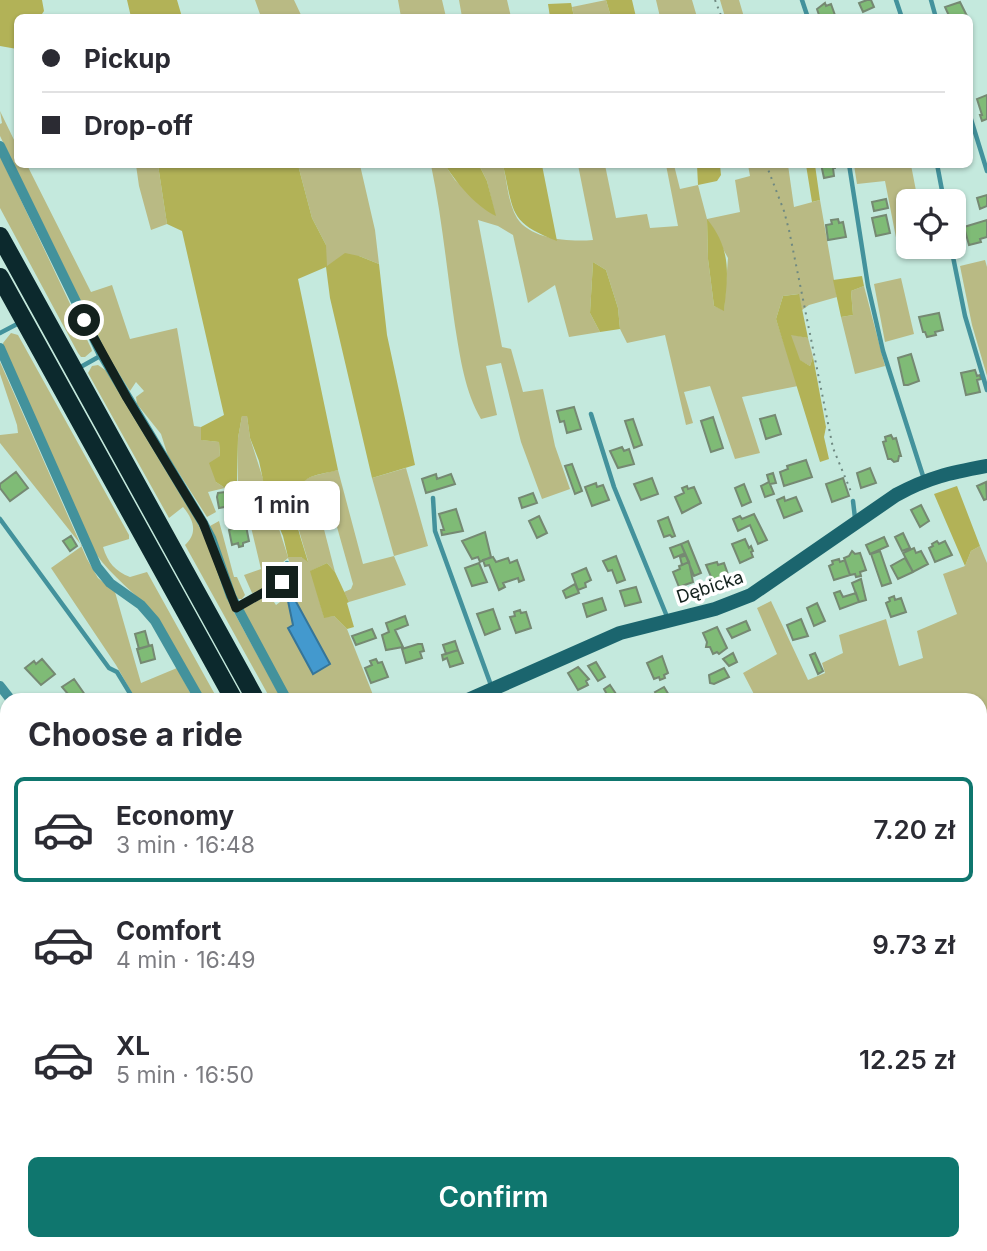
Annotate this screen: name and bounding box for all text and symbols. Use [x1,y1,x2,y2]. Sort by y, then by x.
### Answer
text: Pickup [84,43,171,74]
text: Drop-off [84,110,193,141]
map controls [896,189,966,259]
button: locate [896,189,966,259]
route start [68,304,100,336]
callout: 1 min [224,480,340,530]
text: 1 min [254,491,310,519]
route end [266,566,298,598]
street label: Dębicka [674,566,746,607]
text: Choose a ride [28,715,243,754]
icon: car [32,798,95,861]
text: Economy [116,800,234,831]
text: 7.20 zł [874,814,955,845]
text: 3 min · 16:48 [116,831,255,859]
icon: car [32,913,95,976]
text: Comfort [116,915,221,946]
text: 9.73 zł [872,929,955,960]
text: 4 min · 16:49 [116,946,256,974]
icon: car [32,1028,95,1091]
text: XL [116,1030,150,1061]
text: 12.25 zł [859,1044,955,1075]
text: 5 min · 16:50 [116,1061,254,1089]
button: Confirm [28,1157,959,1237]

